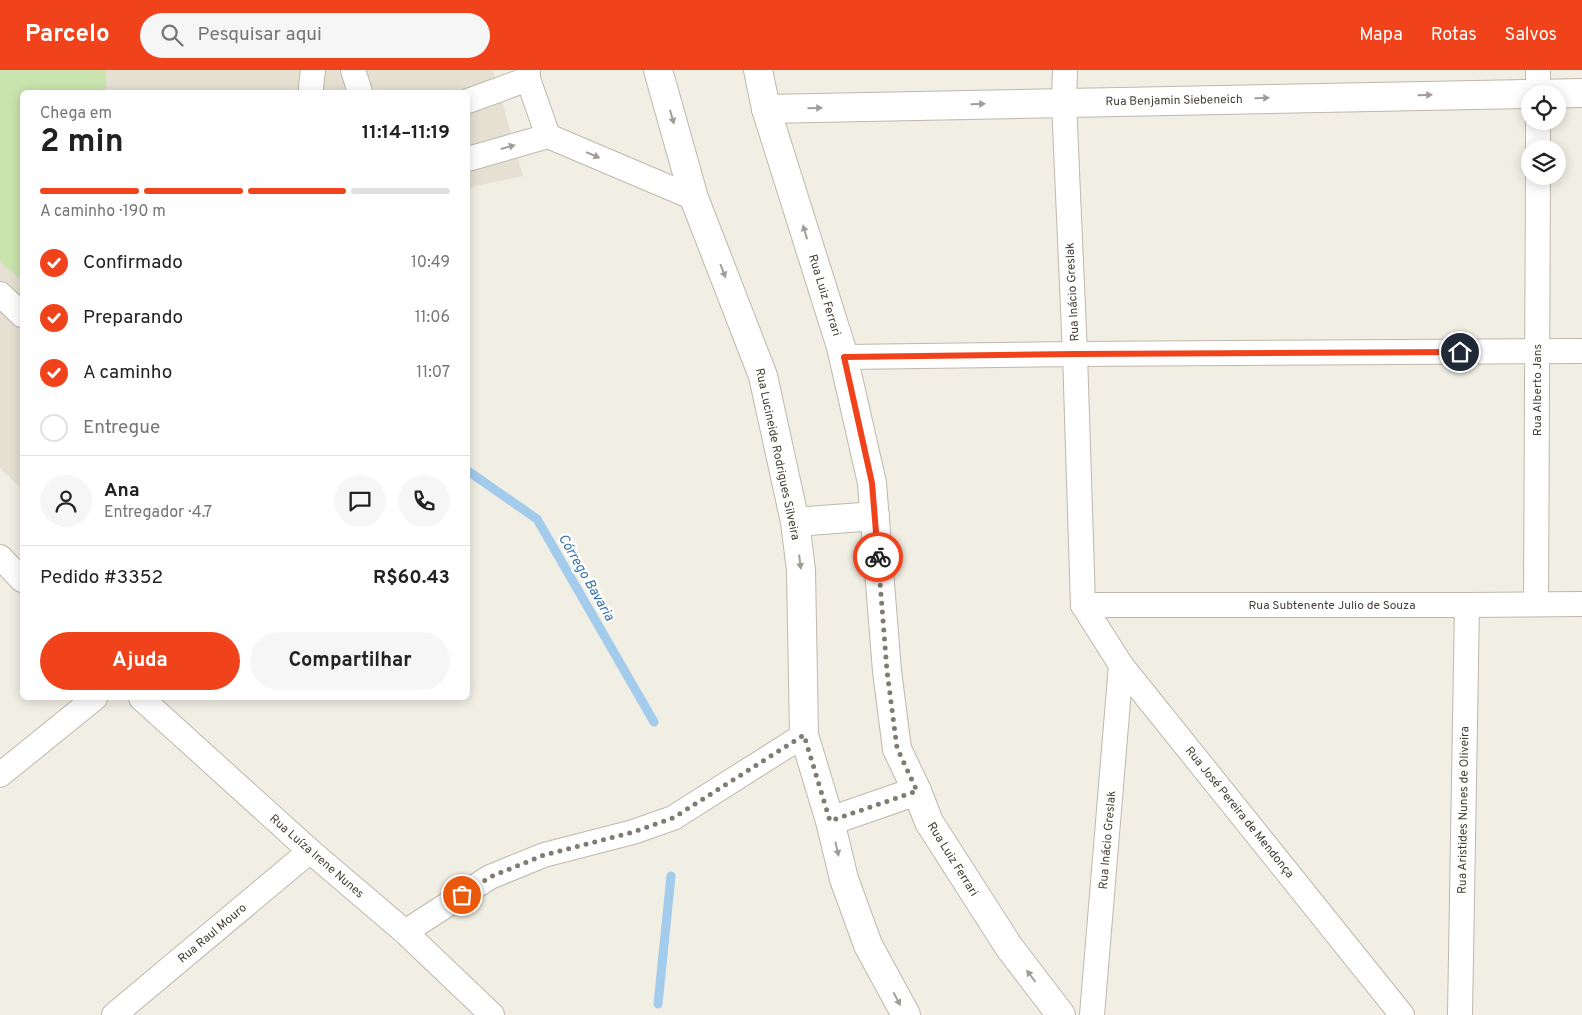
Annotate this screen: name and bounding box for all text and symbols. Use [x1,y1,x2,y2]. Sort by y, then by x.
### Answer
search box [140,13,490,58]
text: Parcelo [25,20,110,50]
icon: search [158,21,186,49]
text: Pesquisar aqui [198,23,322,47]
text: Mapa [1359,24,1403,47]
text: Rotas [1431,24,1477,47]
text: Salvos [1505,24,1557,47]
map controls [1521,85,1566,185]
button: locate [1521,85,1566,130]
one-way arrow [1417,91,1433,99]
street label: Rua Benjamin Siebeneich [1105,92,1243,110]
one-way arrow [1255,94,1271,102]
one-way arrow [970,100,986,108]
text: Chega em [40,104,112,124]
one-way arrow [807,104,823,112]
one-way arrow [668,110,676,125]
text: 11:14–11:19 [362,121,450,145]
text: 2 min [40,123,124,163]
button: layers [1521,140,1566,185]
one-way arrow [500,143,515,151]
one-way arrow [586,151,600,159]
text: A caminho · 190 m [40,202,166,222]
one-way arrow [801,224,808,239]
street label: Rua Inácio Greslak [1062,242,1084,342]
icon: check [40,249,68,277]
text: Confirmado [83,251,183,275]
street label: Rua Luiz Ferrari [804,252,844,338]
text: 10:49 [411,253,450,273]
one-way arrow [719,264,727,278]
icon: check [40,304,68,332]
text: Preparando [83,306,183,330]
text: 11:06 [415,308,450,328]
pin [1439,331,1481,373]
icon: home [1446,338,1474,366]
street label: Rua Alberto Jans [1530,344,1546,436]
icon: check [40,359,68,387]
text: A caminho [83,361,172,385]
text: 11:07 [416,363,450,383]
street label: Rua Lucineide Rodrigues Silveira [751,367,803,542]
text: Entregue [83,416,160,440]
button: person [40,475,92,527]
button: chat [334,475,386,527]
button: phone [398,475,450,527]
text: Ana [104,479,139,503]
text: Entregador · 4.7 [104,503,212,523]
water label: Córrego Bavaria [554,531,618,625]
courier [853,532,903,582]
icon: bike [864,543,892,571]
one-way arrow [796,554,804,570]
text: Pedido #3352 [40,566,163,590]
text: R$60.43 [373,566,450,590]
street label: Rua Subtenente Julio de Souza [1249,598,1415,614]
button: Ajuda [40,632,240,690]
button: Compartilhar [250,632,450,690]
street label: Rua Aristides Nunes de Oliveira [1455,726,1473,894]
street label: Rua José Pereira de Mendonça [1181,743,1297,882]
street label: Rua Inácio Greslak [1096,790,1120,890]
street label: Rua Luíza Irene Nunes [266,811,367,902]
street label: Rua Luiz Ferrari [923,819,981,900]
one-way arrow [833,841,841,856]
pin [441,874,483,916]
icon: bag [448,881,476,909]
street label: Rua Raul Mouro [175,900,251,967]
one-way arrow [1026,969,1036,983]
one-way arrow [893,992,901,1006]

